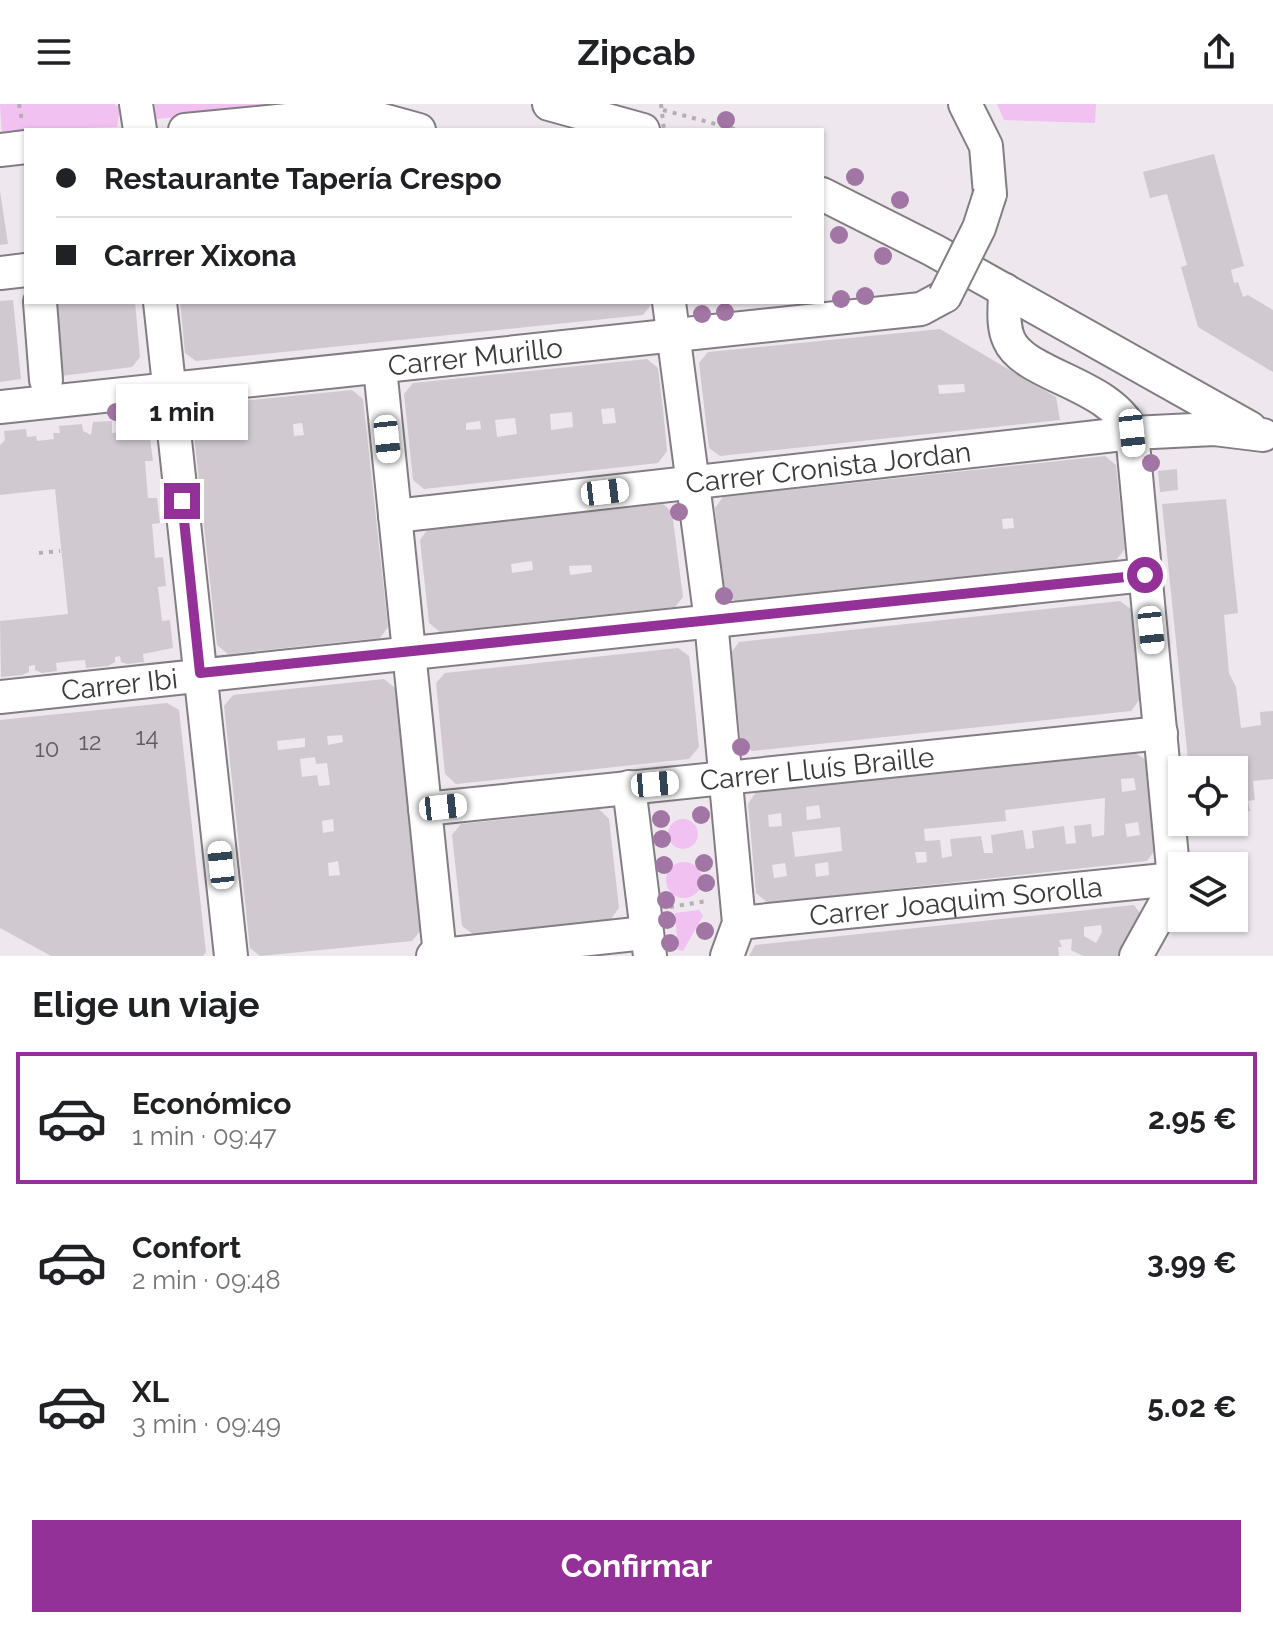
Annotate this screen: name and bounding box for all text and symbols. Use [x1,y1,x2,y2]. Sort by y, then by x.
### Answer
icon: menu [32,30,76,74]
icon: share [1197,30,1241,74]
text: Zipcab [577,31,696,73]
text: Restaurante Tapería Crespo [104,161,502,196]
text: Carrer Xixona [104,238,296,273]
street label: Carrer Murillo [386,331,564,382]
callout: 1 min [116,385,248,441]
text: 1 min [149,397,215,427]
car [1118,408,1146,458]
car [373,414,401,464]
street label: Carrer Cronista Jordan [684,435,973,500]
car [580,477,630,507]
route end [164,483,200,519]
route start [1127,557,1163,593]
car [1137,605,1165,655]
street label: Carrer Ibi [59,662,179,707]
house number: 14 [135,722,159,751]
house number: 12 [79,727,101,756]
house number: 10 [35,734,59,763]
street label: Carrer Lluís Braille [698,740,936,797]
map controls [1168,756,1248,932]
button: locate [1168,756,1248,836]
car [630,770,680,798]
car [418,793,468,821]
car [207,840,235,890]
button: layers [1168,852,1248,932]
street label: Carrer Joaquim Sorolla [808,870,1104,932]
text: Elige un viaje [32,983,260,1025]
icon: car [36,1082,108,1154]
text: Económico [132,1086,292,1121]
text: 2.95 € [1148,1101,1237,1136]
text: 1 min · 09:47 [132,1121,277,1151]
icon: car [36,1226,108,1298]
text: Confort [132,1230,241,1265]
text: 3.99 € [1147,1245,1237,1280]
text: 2 min · 09:48 [132,1265,281,1295]
icon: car [36,1370,108,1442]
text: XL [132,1374,169,1409]
text: 5.02 € [1147,1389,1237,1424]
text: 3 min · 09:49 [132,1409,281,1439]
button: Confirmar [32,1520,1241,1612]

